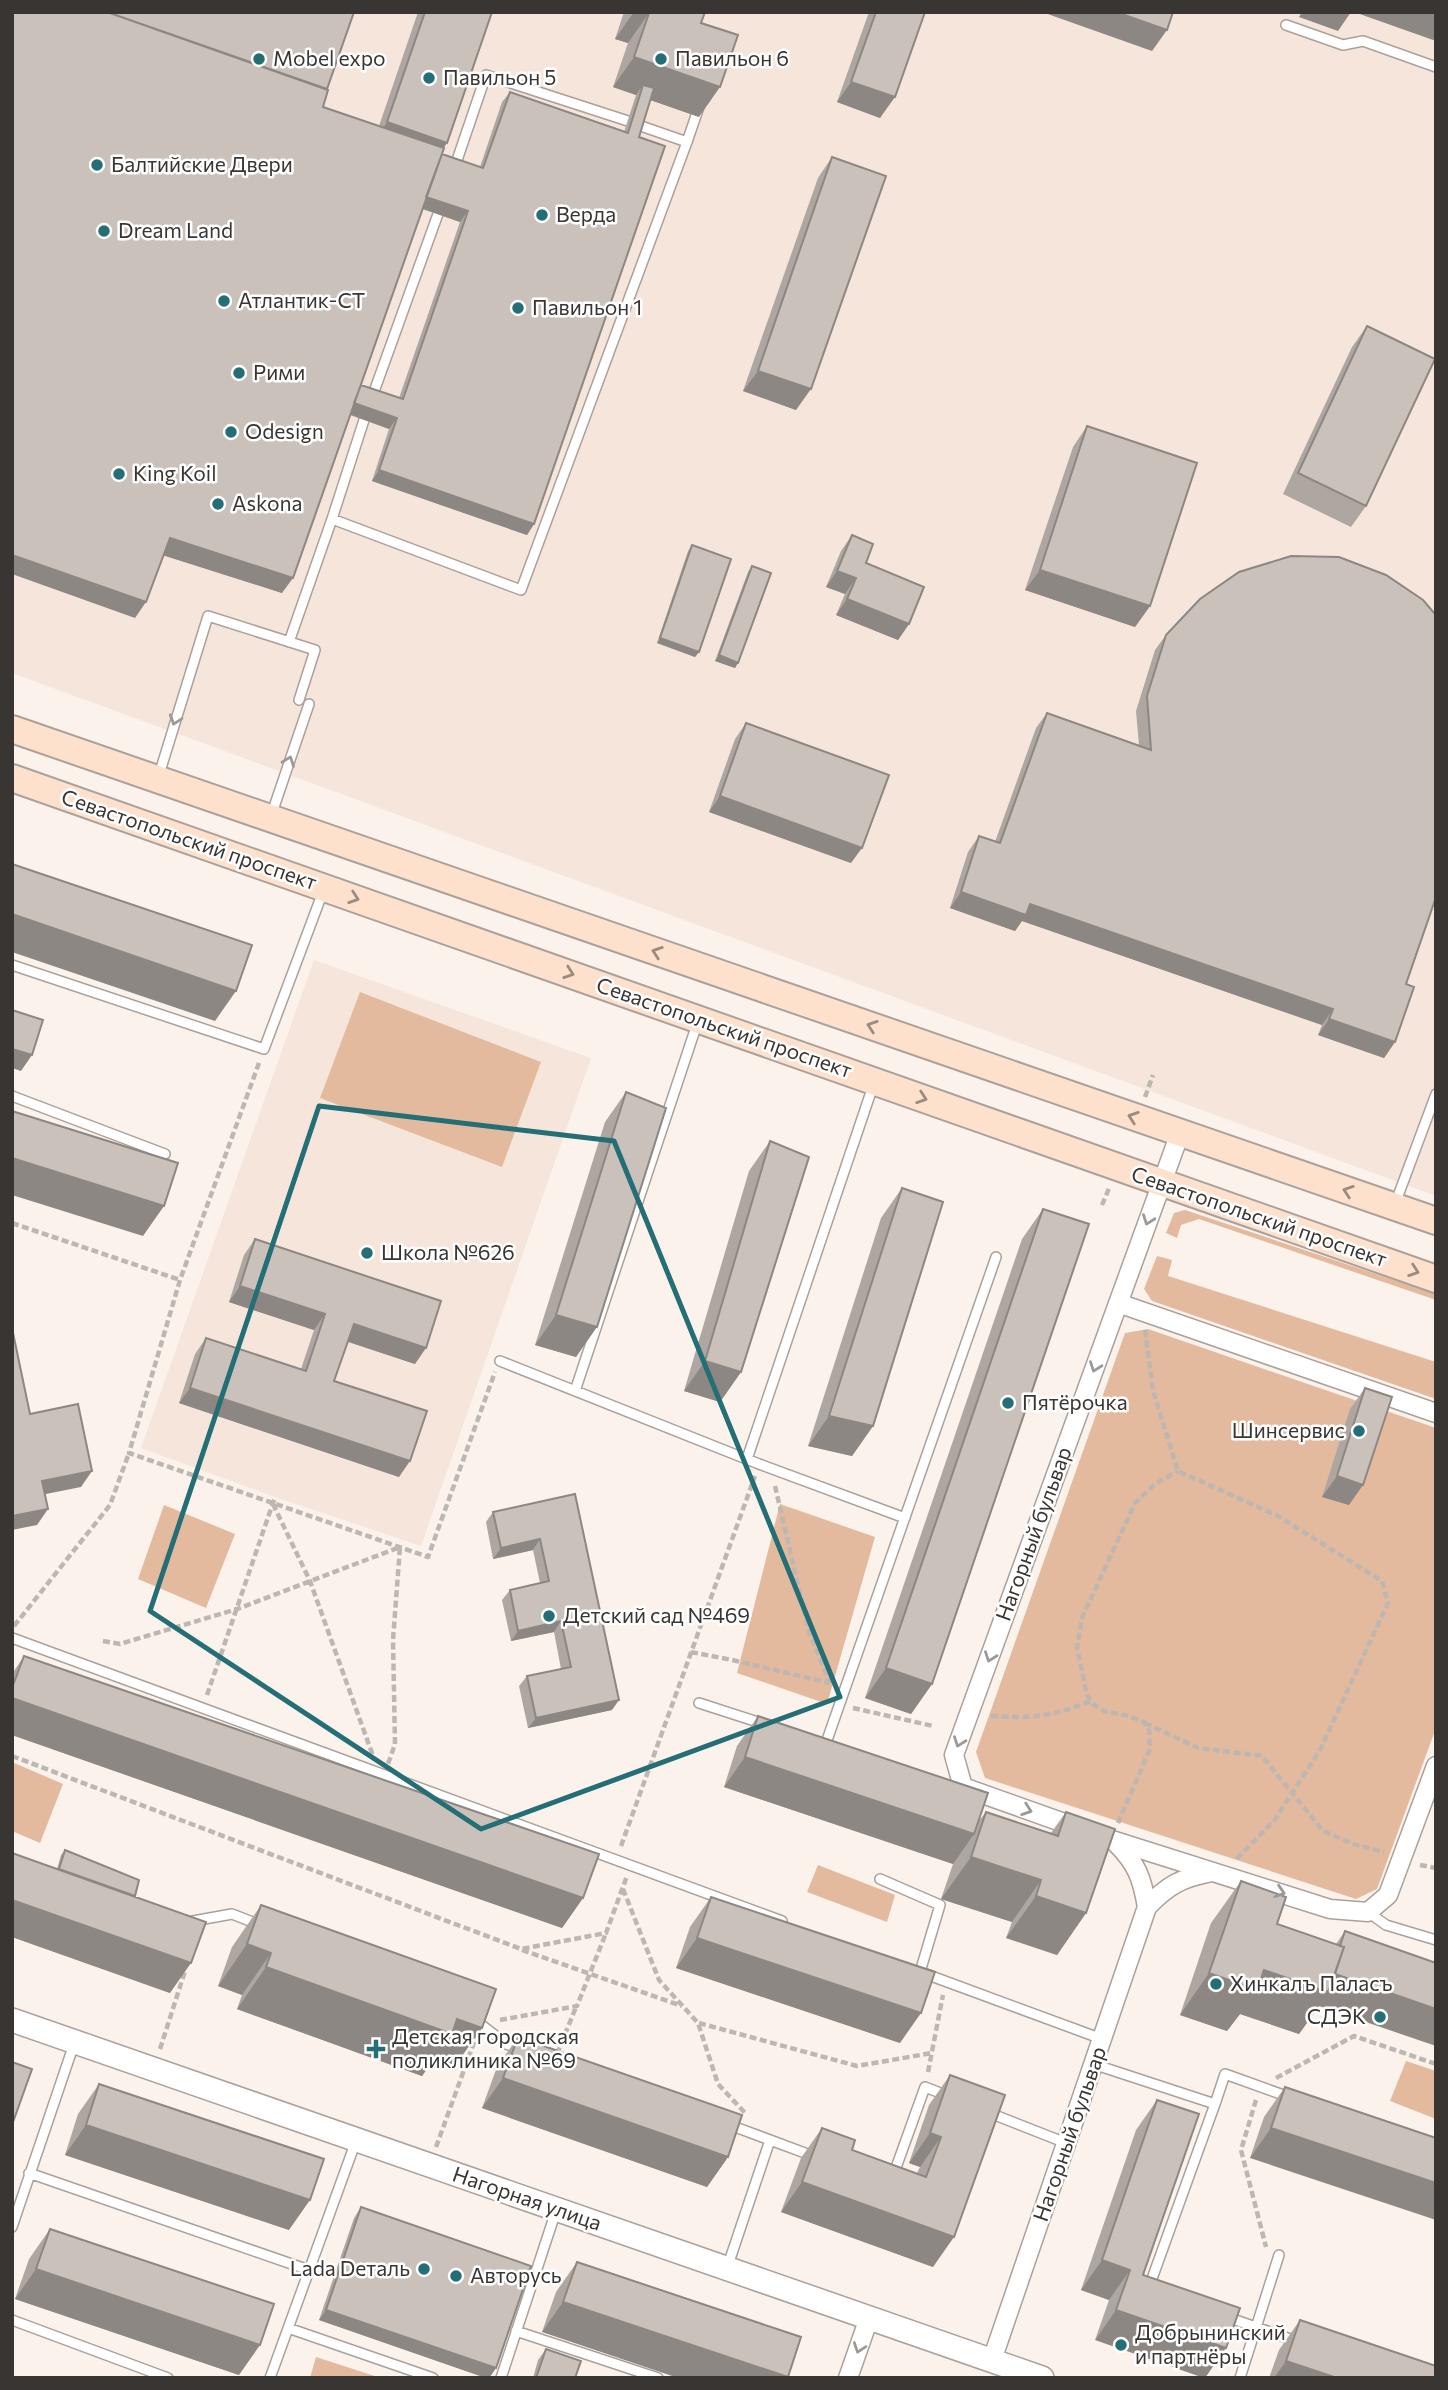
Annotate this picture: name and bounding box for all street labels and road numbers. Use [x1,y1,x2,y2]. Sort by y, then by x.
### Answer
street label: Севастопольский проспект [58,783,321,894]
street label: Севастопольский проспект [593,971,856,1082]
street label: Севастопольский проспект [1128,1160,1391,1271]
street label: Нагорный бульвар [989,1443,1076,1624]
street label: Нагорный бульвар [1027,2043,1110,2224]
street label: Нагорная улица [450,2160,605,2235]

